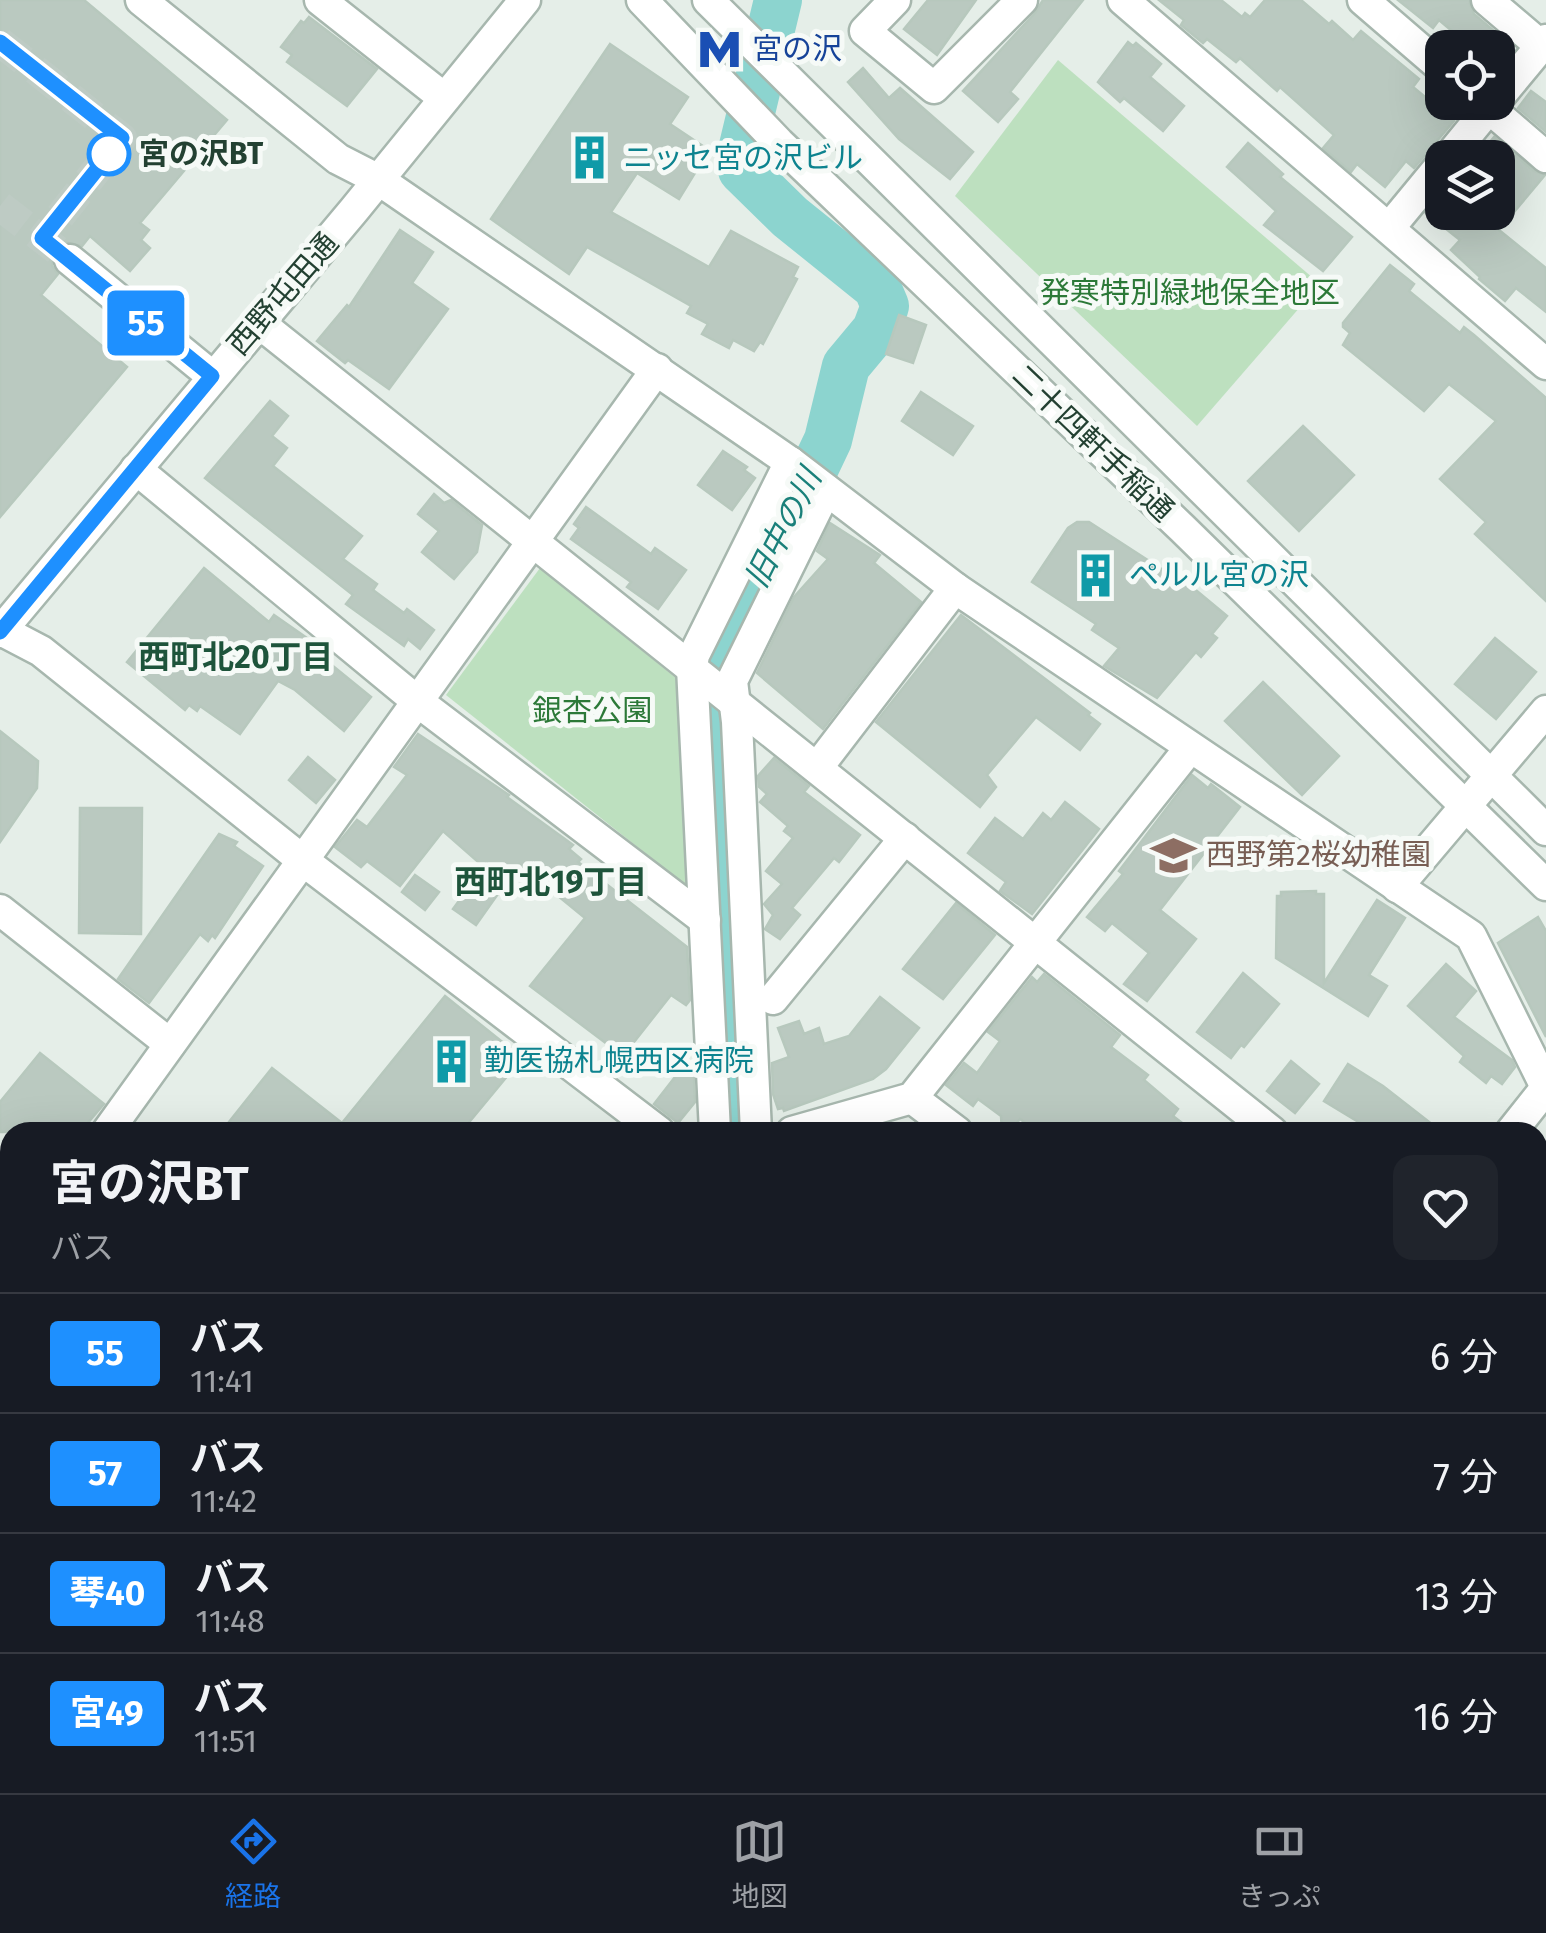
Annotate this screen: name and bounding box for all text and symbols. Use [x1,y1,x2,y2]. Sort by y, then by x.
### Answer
metro station icon: 宮の沢 [695,25,743,73]
map controls [1425,30,1515,230]
button: locate [1425,30,1515,120]
place label: 宮の沢 [752,31,842,67]
marker: 宮の沢BT [88,133,130,175]
building icon: ニッセ宮の沢ビル [566,134,614,182]
place label: 宮の沢BT [139,136,264,172]
place label: ニッセ宮の沢ビル [623,140,863,176]
button: layers [1425,140,1515,230]
street label: 西野屯田通 [220,226,346,362]
park label: 発寒特別緑地保全地区 [1040,275,1340,311]
line badge: 55 [101,290,191,356]
text: 55 [127,302,165,344]
street label: 二十四軒手稲通 [1005,357,1181,529]
water label: 旧中の川 [737,460,830,594]
building icon: ペルル宮の沢 [1072,551,1120,599]
place label: ペルル宮の沢 [1129,557,1309,593]
district label: 西町北20丁目 [138,638,334,676]
park label: 銀杏公園 [532,693,652,729]
school or university icon: 西野第2桜幼稚園 [1149,831,1197,879]
place label: 西野第2桜幼稚園 [1206,837,1431,873]
district label: 西町北19丁目 [455,863,647,901]
building icon: 勤医協札幌西区病院 [427,1037,475,1085]
place label: 勤医協札幌西区病院 [484,1043,754,1079]
text: 宮の沢BT [50,1155,249,1213]
button: heart [1393,1155,1498,1260]
text: バス [50,1229,114,1267]
text: バス [190,1315,266,1361]
text: 55 [86,1332,124,1374]
text: 6 分 [1430,1334,1498,1380]
text: 11:41 [190,1362,254,1400]
text: バス [190,1435,266,1481]
text: 57 [88,1452,122,1494]
text: 7 分 [1433,1454,1498,1500]
text: 11:42 [190,1482,257,1520]
text: バス [195,1555,271,1601]
text: 琴40 [70,1572,145,1614]
text: 13 分 [1415,1574,1498,1620]
text: 11:48 [195,1602,265,1640]
text: バス [194,1675,270,1721]
text: 宮49 [70,1692,144,1734]
text: 16 分 [1413,1694,1498,1740]
text: 11:51 [194,1722,257,1760]
tab: 経路 [225,1814,281,1914]
tab: 地図 [732,1814,788,1914]
tab: きっぷ [1238,1814,1321,1914]

